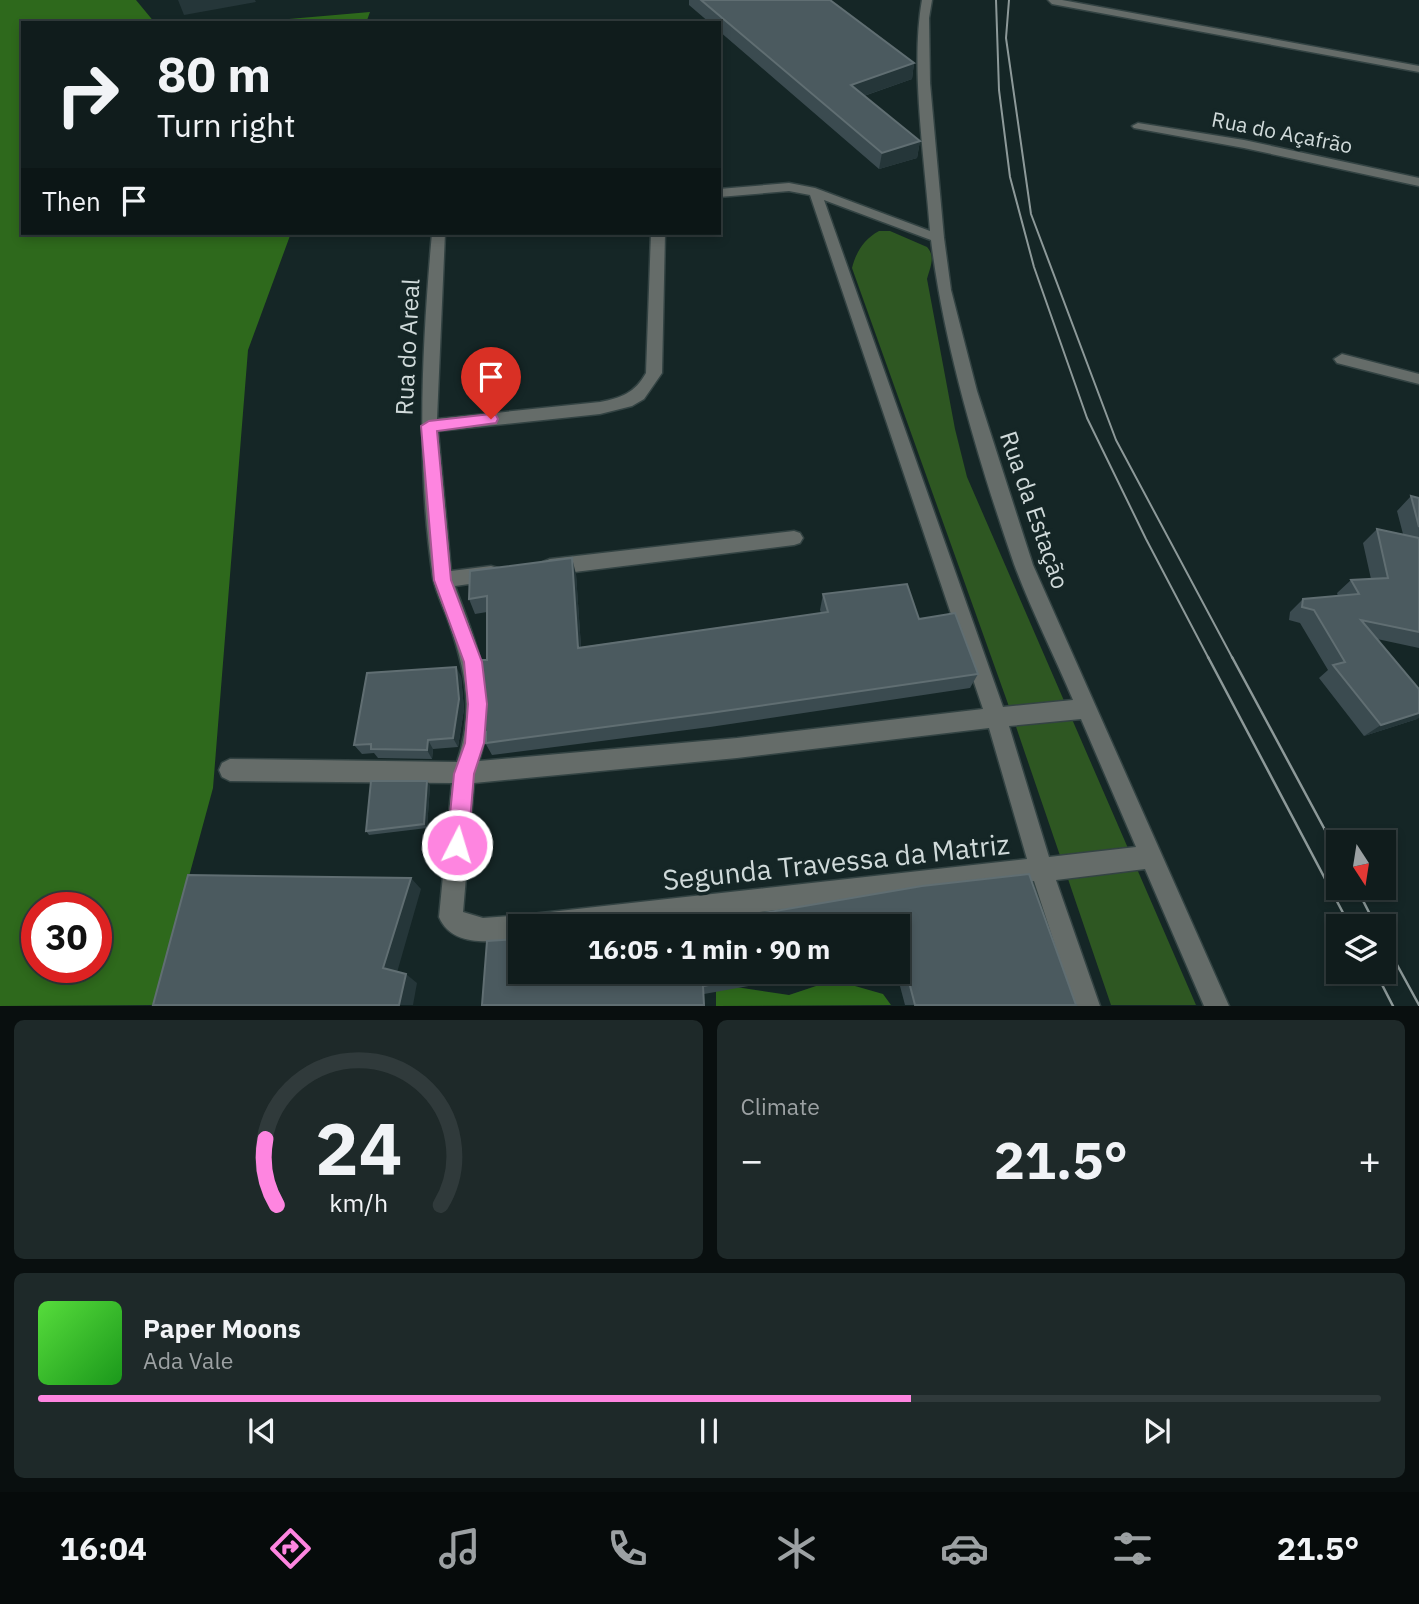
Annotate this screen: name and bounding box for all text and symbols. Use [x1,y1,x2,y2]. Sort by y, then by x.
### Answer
text: 80 m [157,42,271,105]
icon: right [42,49,133,140]
text: Turn right [157,104,295,146]
street label: Rua do Açafrão [1209,105,1355,159]
icon: arrive [115,182,153,220]
text: Then [42,184,101,218]
street label: Rua do Areal [387,278,427,416]
pin [461,347,521,419]
icon: arrive [472,358,510,396]
street label: Rua da Estação [993,426,1077,593]
position arrow [420,808,494,882]
street label: Segunda Travessa da Matriz [661,825,1011,898]
north arrow [1326,830,1396,900]
map controls [1326,830,1396,984]
speed limit sign: 30 [21,892,112,983]
button: layers [1326,914,1396,984]
text: 16:05 · 1 min · 90 m [588,932,830,966]
text: Climate [741,1091,820,1121]
text: 24 [315,1101,402,1196]
text: 21.5° [994,1126,1128,1193]
text: − [741,1135,763,1184]
text: + [1358,1135,1381,1184]
text: km/h [329,1186,388,1219]
text: Paper Moons [143,1311,301,1345]
text: Ada Vale [143,1345,233,1375]
icon: previous [243,1412,281,1450]
icon: pause [690,1412,728,1450]
icon: next [1138,1412,1176,1450]
icon: directions [266,1524,315,1573]
icon: music [435,1524,484,1573]
icon: phone [603,1524,652,1573]
icon: climate [772,1524,821,1573]
icon: car [940,1524,989,1573]
icon: filters [1108,1524,1157,1573]
text: 16:04 [60,1527,147,1569]
text: 21.5° [1277,1527,1359,1569]

